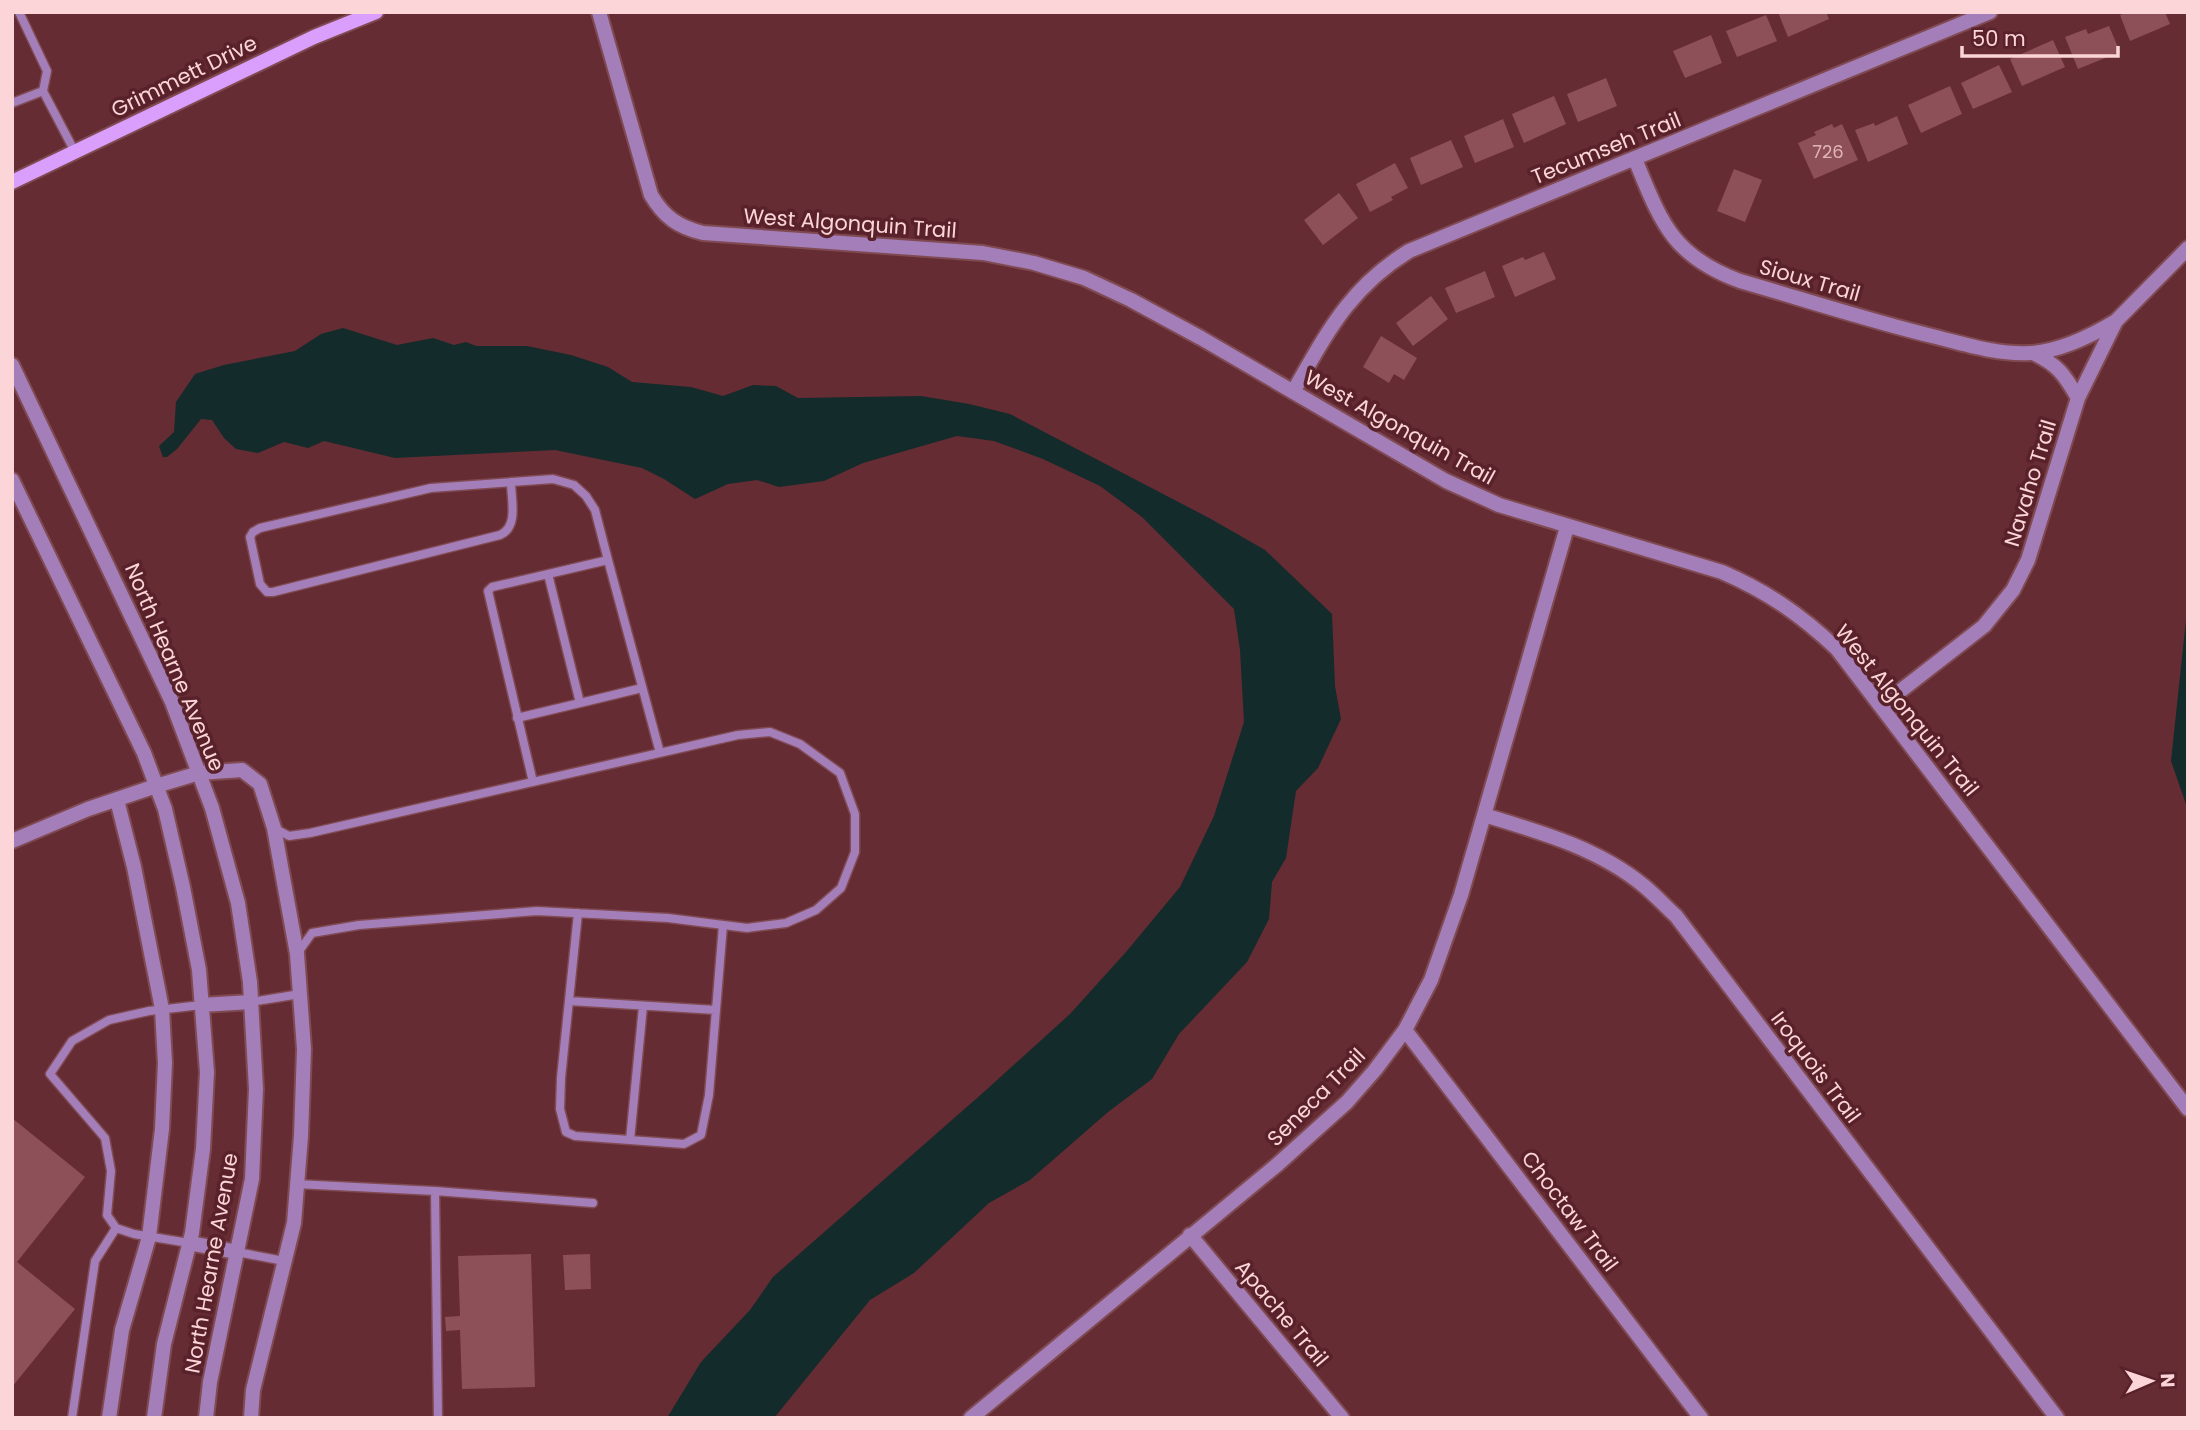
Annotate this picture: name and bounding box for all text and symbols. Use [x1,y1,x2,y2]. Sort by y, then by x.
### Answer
scale bar [1962,14,2118,58]
text: 50 m [1972,24,2026,53]
street label: Grimmett Drive [106,28,262,124]
street label: Tecumseh Trail [1527,105,1685,191]
house number: 726 [1812,139,1844,164]
street label: West Algonquin Trail [742,201,958,245]
street label: Sioux Trail [1756,252,1864,308]
street label: West Algonquin Trail [1300,363,1500,491]
street label: Navaho Trail [1997,416,2063,550]
street label: North Hearne Avenue [118,559,232,775]
street label: West Algonquin Trail [1828,618,1986,802]
street label: Iroquois Trail [1764,1005,1868,1129]
street label: Seneca Trail [1260,1041,1372,1153]
street label: Choctaw Trail [1515,1145,1625,1277]
street label: North Hearne Avenue [177,1151,245,1375]
street label: Apache Trail [1229,1253,1335,1373]
north arrow [2116,1346,2186,1416]
text: N [2154,1373,2181,1388]

